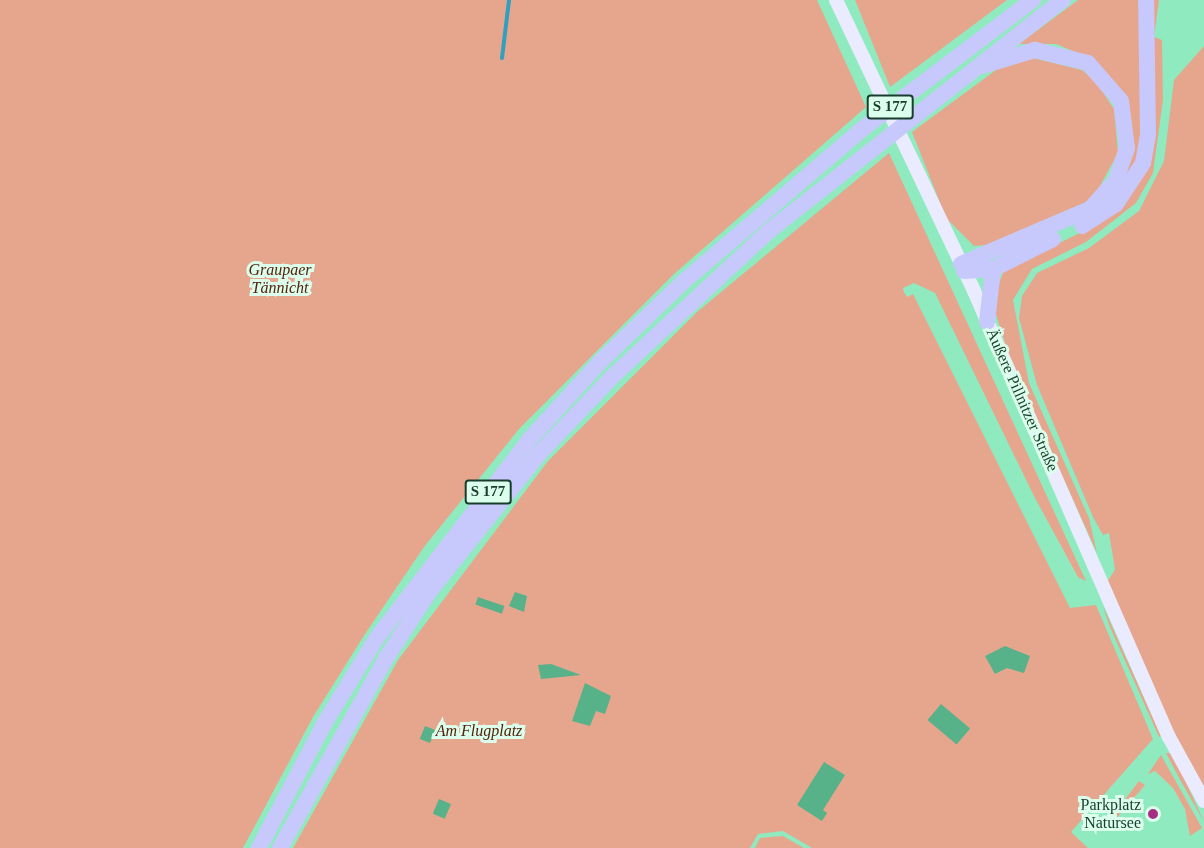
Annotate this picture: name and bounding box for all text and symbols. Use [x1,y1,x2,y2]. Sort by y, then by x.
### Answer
road number: S 177 [866,95,914,119]
park label: Graupaer Tännicht [248,260,312,298]
street label: Äußere Pillnitzer Straße [982,325,1062,475]
road number: S 177 [464,480,512,504]
park label: Am Flugplatz [436,721,522,741]
place label: Parkplatz Natursee [1081,795,1141,833]
marker: Parkplatz Natursee [1146,807,1160,821]

